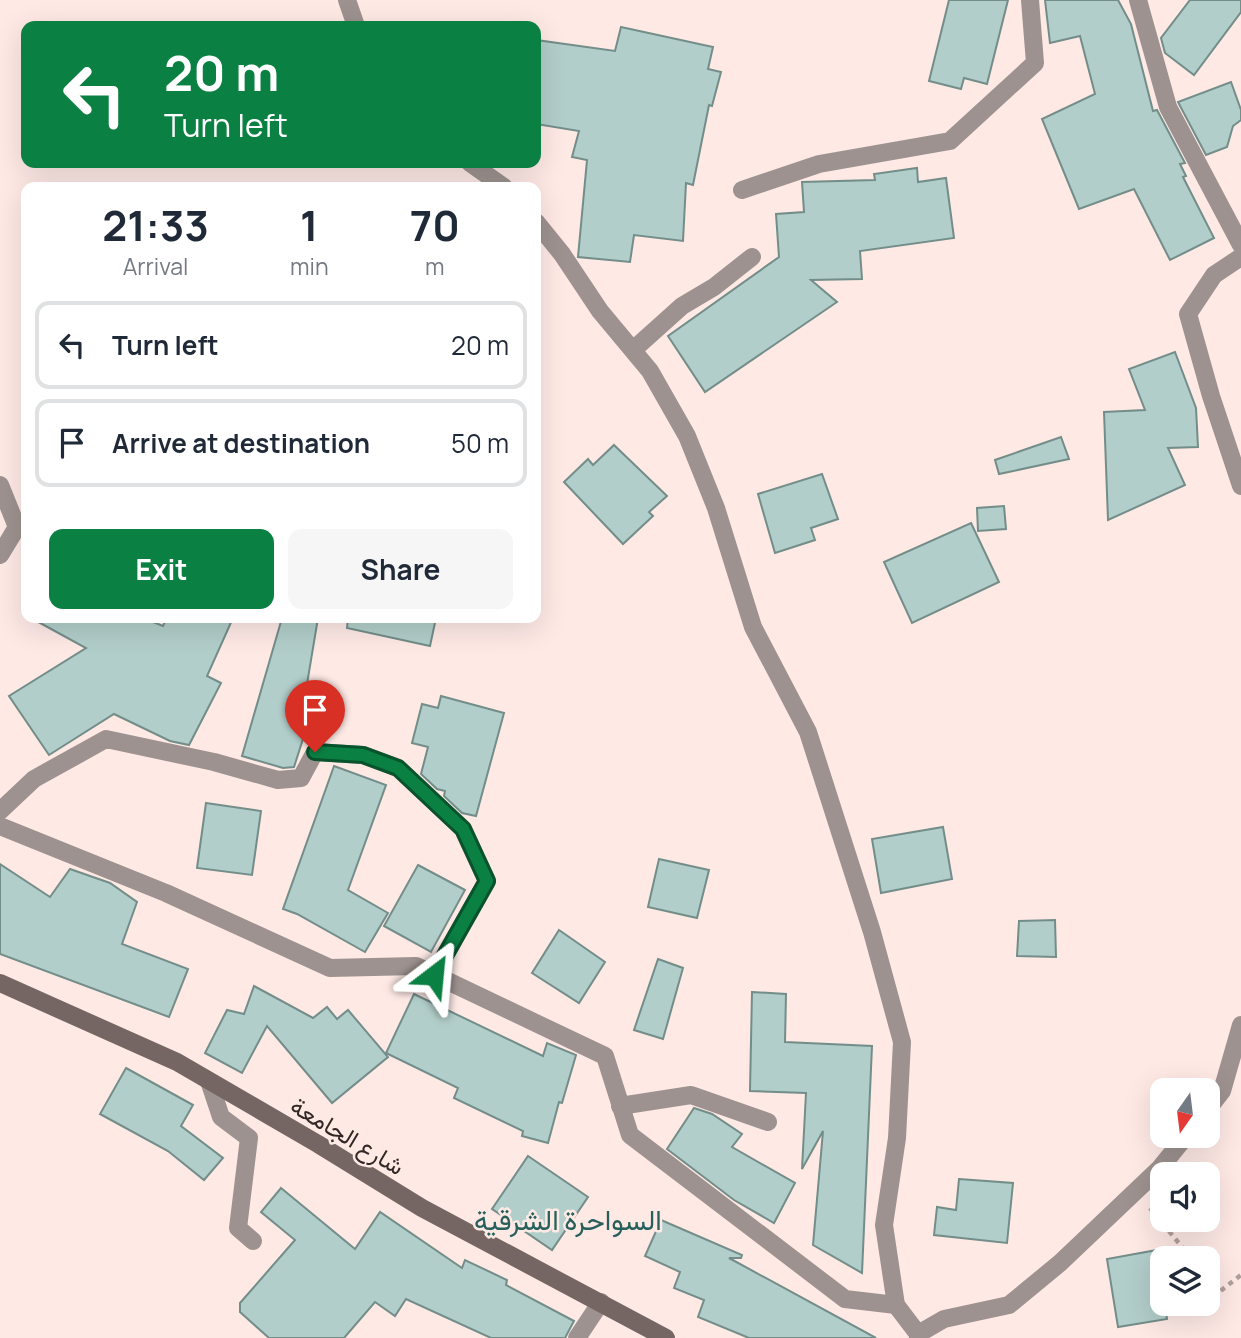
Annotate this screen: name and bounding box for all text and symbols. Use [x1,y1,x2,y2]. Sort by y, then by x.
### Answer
text: 20 m [164,39,279,106]
icon: left [49,49,140,140]
text: Turn left [164,103,288,147]
text: 21:33 [102,196,209,254]
text: 1 [300,196,318,254]
text: 70 [410,196,460,254]
text: Arrival [123,250,188,282]
text: min [290,250,329,282]
text: m [425,250,445,282]
icon: left [53,326,91,364]
text: Turn left [112,327,219,363]
text: 20 m [451,327,509,363]
icon: arrive [53,424,91,462]
text: Arrive at destination [112,425,370,461]
text: 50 m [451,425,509,461]
button: Exit [49,529,274,609]
button: Share [288,529,513,609]
pin [285,680,345,752]
icon: arrive [296,691,334,729]
position arrow [397,938,471,1012]
north arrow [1150,1078,1220,1148]
map controls [1150,1078,1220,1316]
street label: شارع الجامعة [284,1088,411,1183]
button: sound [1150,1162,1220,1232]
district label: السواحرة الشرقية [474,1200,662,1238]
button: layers [1150,1246,1220,1316]

